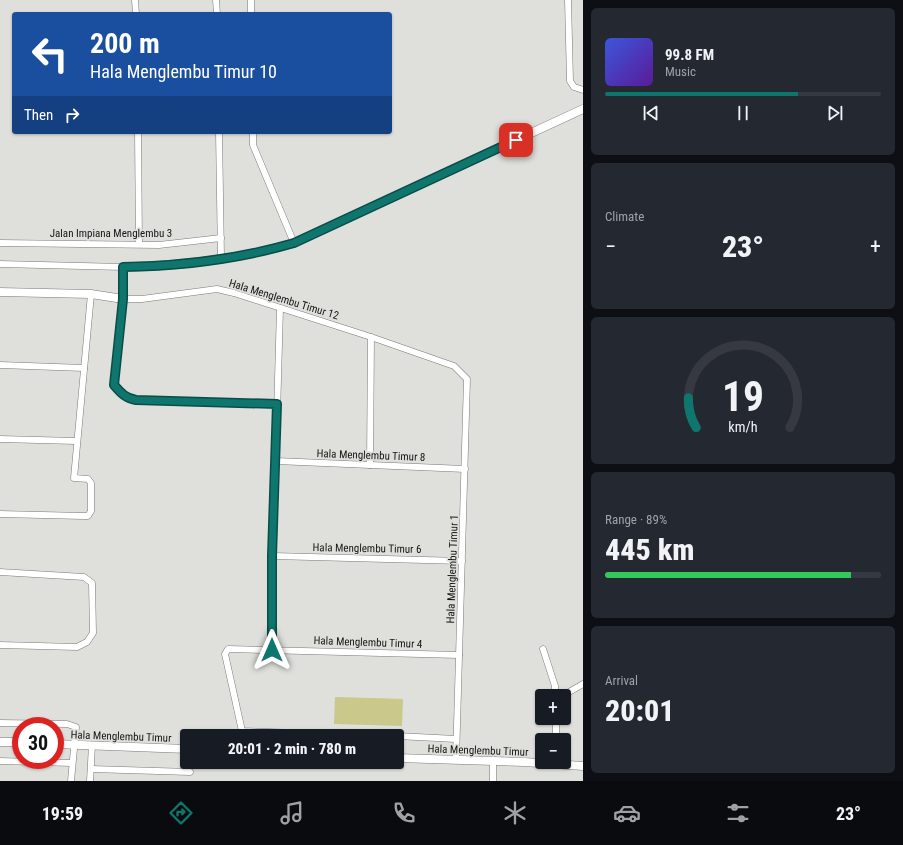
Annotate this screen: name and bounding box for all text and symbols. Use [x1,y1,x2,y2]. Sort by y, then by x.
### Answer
text: 200 m [90,27,160,60]
icon: left [24,28,76,80]
text: 99.8 FM [665,46,714,64]
text: Hala Menglembu Timur 10 [90,61,277,82]
text: Music [665,64,696,79]
icon: previous [640,102,662,124]
icon: pause [732,102,754,124]
icon: next [824,102,846,124]
icon: right [61,104,83,126]
text: Then [24,106,53,124]
pin [499,123,533,157]
icon: arrive [505,129,527,151]
text: Climate [605,209,644,224]
street label: Jalan Impiana Menglembu 3 [50,227,172,240]
text: 23° [722,229,764,264]
text: − [605,234,616,259]
text: + [870,234,881,259]
street label: Hala Menglembu Timur 12 [227,277,340,322]
text: 19 [722,372,764,421]
text: km/h [728,419,758,435]
street label: Hala Menglembu Timur 8 [316,447,426,464]
text: Range · 89% [605,512,667,527]
street label: Hala Menglembu Timur 1 [444,514,461,624]
text: 445 km [605,532,694,567]
street label: Hala Menglembu Timur 6 [312,541,421,556]
position arrow [251,629,293,671]
street label: Hala Menglembu Timur 4 [313,634,423,651]
text: Arrival [605,673,638,688]
map controls [535,689,571,769]
button: + [535,689,571,725]
text: 20:01 [605,693,674,728]
speed limit sign: 30 [12,717,64,769]
street label: Hala Menglembu Timur [70,728,172,745]
button: − [535,733,571,769]
text: 20:01 · 2 min · 780 m [228,740,356,758]
street label: Hala Menglembu Timur [427,742,529,759]
icon: directions [167,799,195,827]
icon: music [278,799,306,827]
icon: phone [390,799,418,827]
icon: climate [501,799,529,827]
icon: car [613,799,641,827]
icon: filters [724,799,752,827]
text: 19:59 [42,803,83,824]
text: 23° [836,803,861,824]

